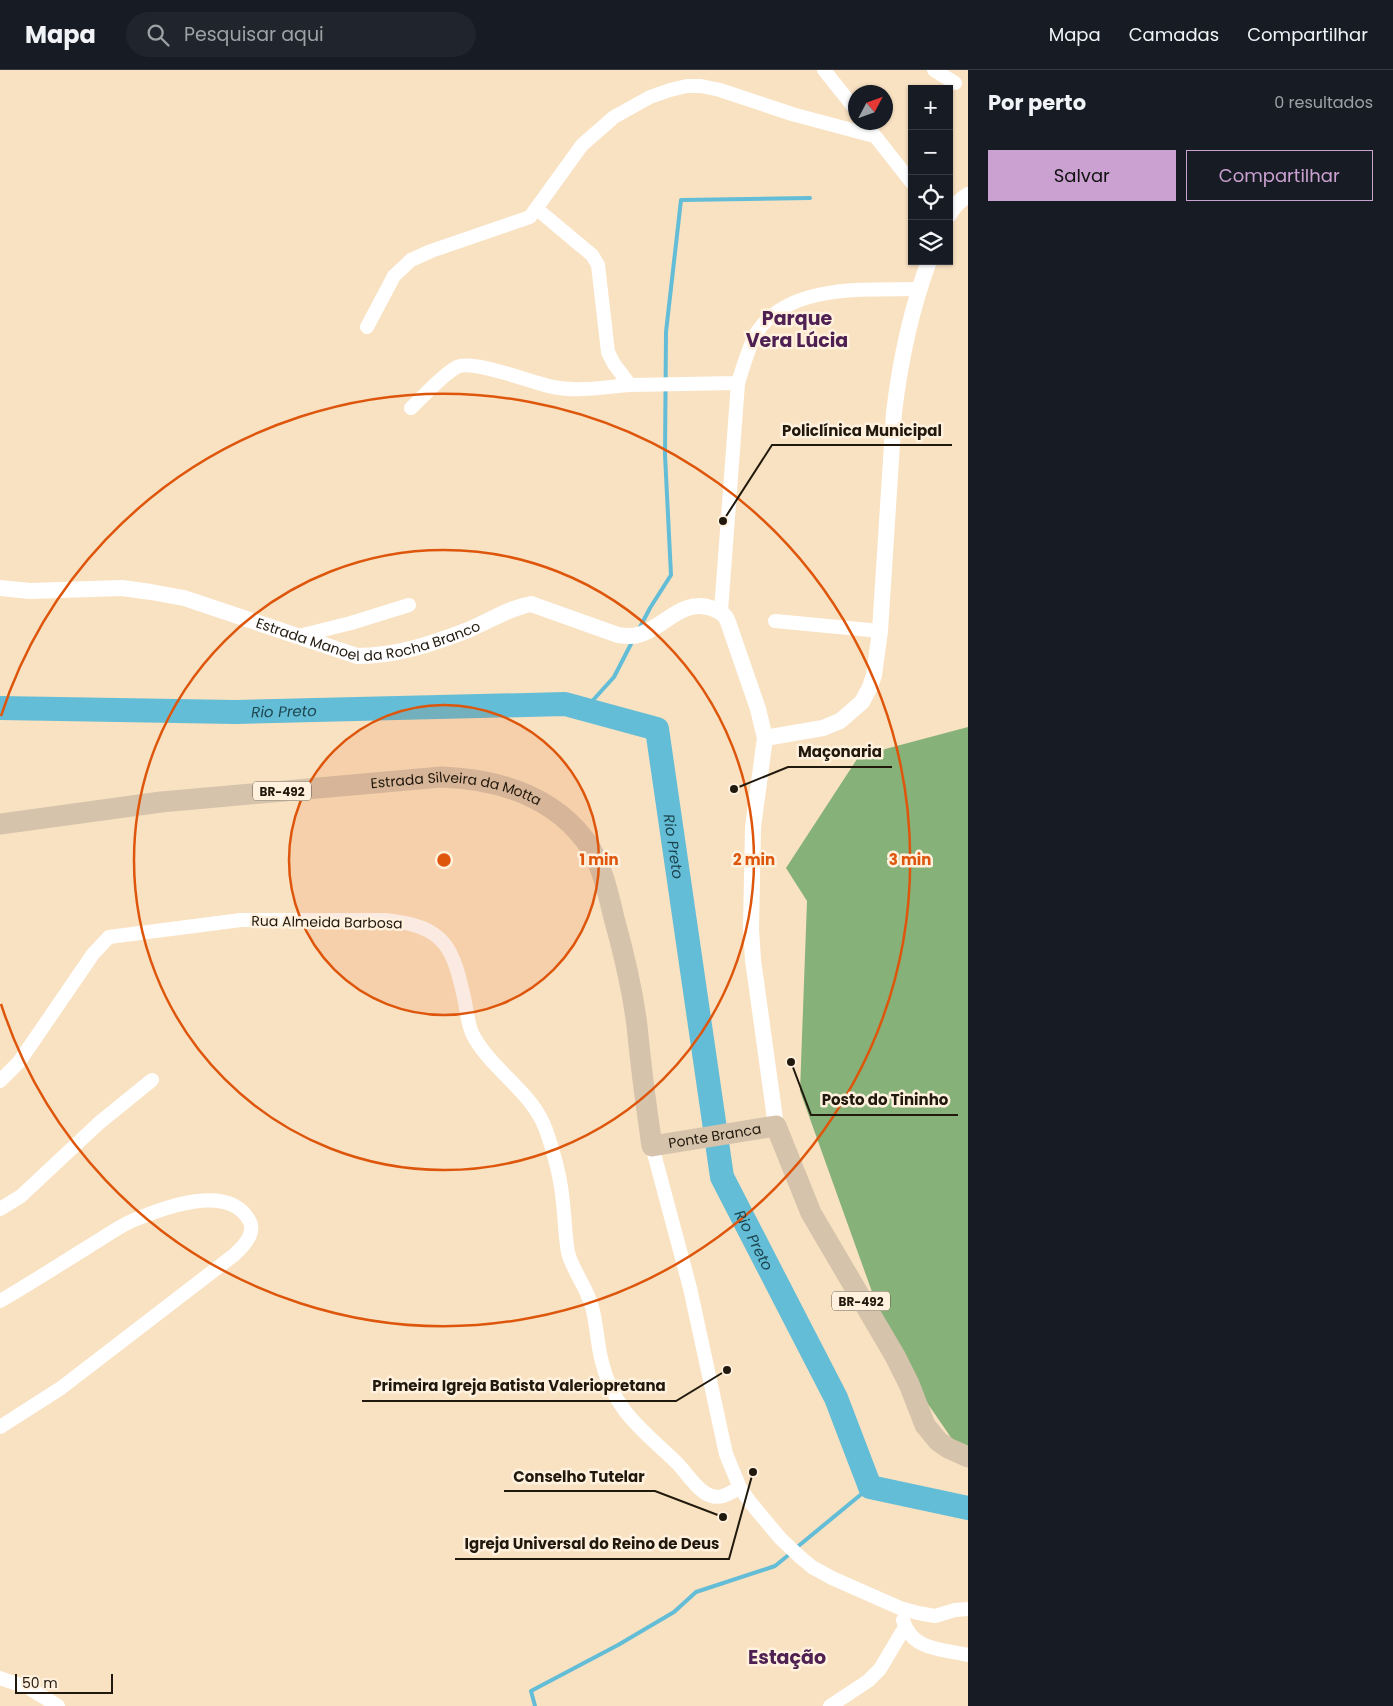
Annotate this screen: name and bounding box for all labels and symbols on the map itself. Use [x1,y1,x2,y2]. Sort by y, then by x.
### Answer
north arrow [848,85,893,130]
district label: Parque Vera Lúcia [746,305,848,354]
callout: Policlínica Municipal [772,415,952,445]
text: Policlínica Municipal [782,420,942,441]
street label: Estrada Manoel da Rocha Branco [251,613,483,629]
text: Estrada Manoel da Rocha Branco [253,613,483,666]
water label: Rio Preto [251,700,317,722]
callout: Maçonaria [788,737,892,767]
text: Maçonaria [798,741,882,762]
street label: Estrada Silveira da Motta [370,767,545,810]
road number: BR-492 [253,781,311,800]
water label: Rio Preto [659,812,689,880]
text: 1 min [579,849,619,870]
text: 2 min [733,849,775,870]
text: 3 min [889,849,931,870]
centre of rings [435,851,453,869]
street label: Rua Almeida Barbosa [251,911,403,933]
callout: Posto do Tininho [811,1085,958,1115]
text: Posto do Tininho [822,1089,949,1110]
street label: Ponte Branca [667,1119,763,1153]
water label: Rio Preto [730,1206,779,1274]
road number: BR-492 [832,1292,890,1310]
callout: Primeira Igreja Batista Valeriopretana [362,1371,676,1401]
text: Primeira Igreja Batista Valeriopretana [372,1375,666,1396]
callout: Conselho Tutelar [504,1461,655,1491]
text: Conselho Tutelar [513,1466,645,1487]
callout: Igreja Universal do Reino de Deus [455,1529,729,1559]
text: Igreja Universal do Reino de Deus [465,1533,719,1554]
district label: Estação [748,1644,826,1671]
scale bar [15,1671,112,1694]

